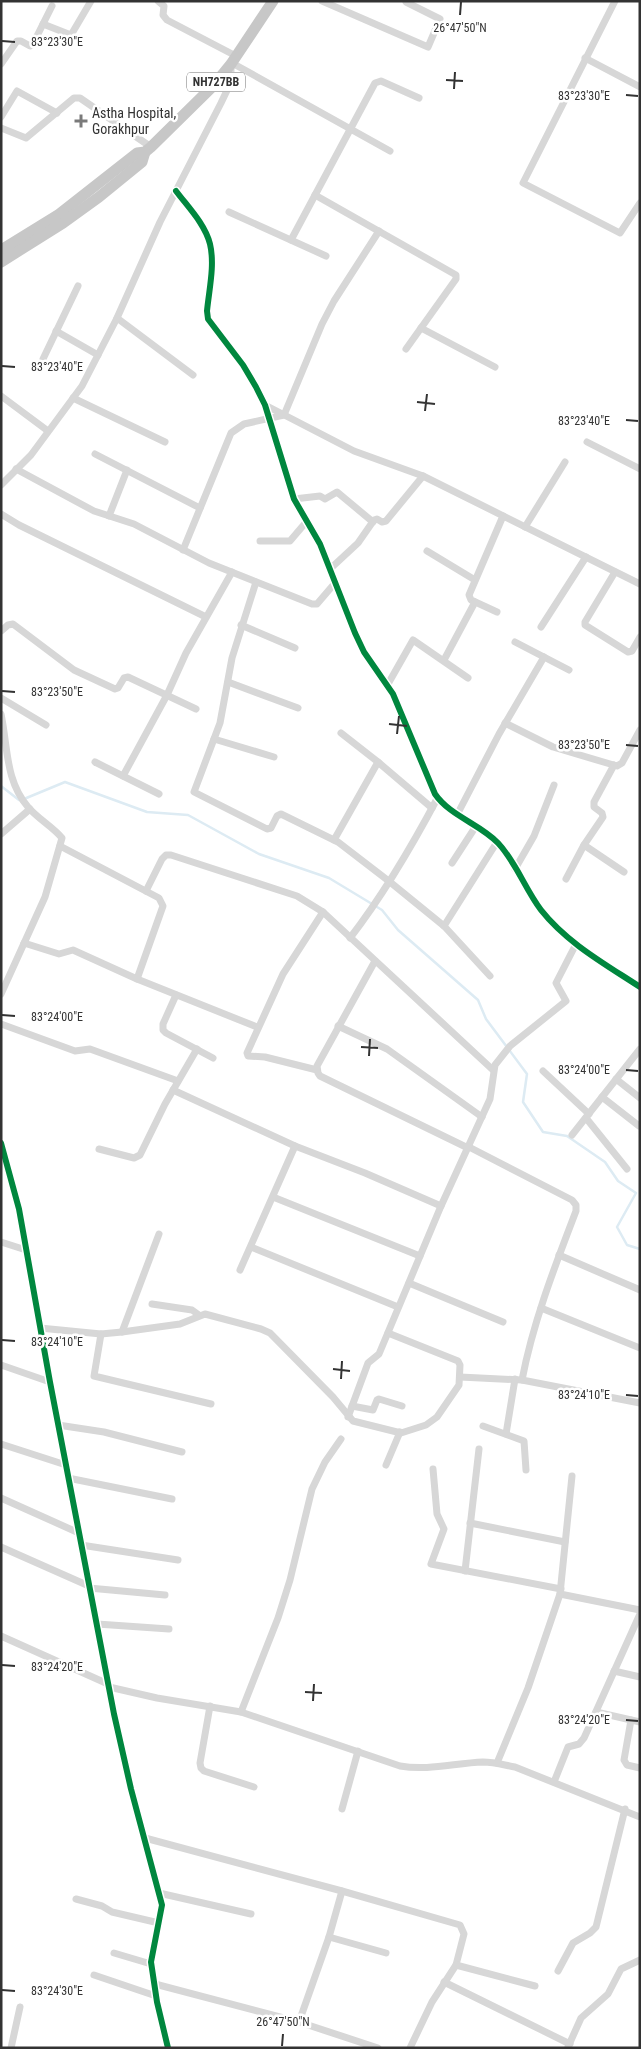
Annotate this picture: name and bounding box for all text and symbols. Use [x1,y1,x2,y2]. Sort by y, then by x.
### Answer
text: 26°47'50"N [433,21,487,35]
text: 83°23'30"E [31,35,83,49]
road number: NH727BB [187,72,245,91]
text: 83°23'30"E [558,89,610,103]
place label: Astha Hospital, Gorakhpur [92,105,177,137]
marker: Astha Hospital, Gorakhpur [74,114,88,128]
text: 83°23'40"E [31,360,83,374]
text: 83°23'40"E [558,414,610,428]
text: 83°23'50"E [31,685,83,699]
text: 83°23'50"E [558,738,610,752]
text: 83°24'00"E [31,1010,83,1024]
text: 83°24'00"E [558,1063,610,1077]
text: 83°24'10"E [31,1335,83,1349]
text: 83°24'10"E [558,1388,610,1402]
text: 83°24'20"E [31,1660,83,1674]
text: 83°24'20"E [558,1713,610,1727]
text: 83°24'30"E [31,1984,83,1998]
text: 26°47'50"N [256,2015,310,2029]

